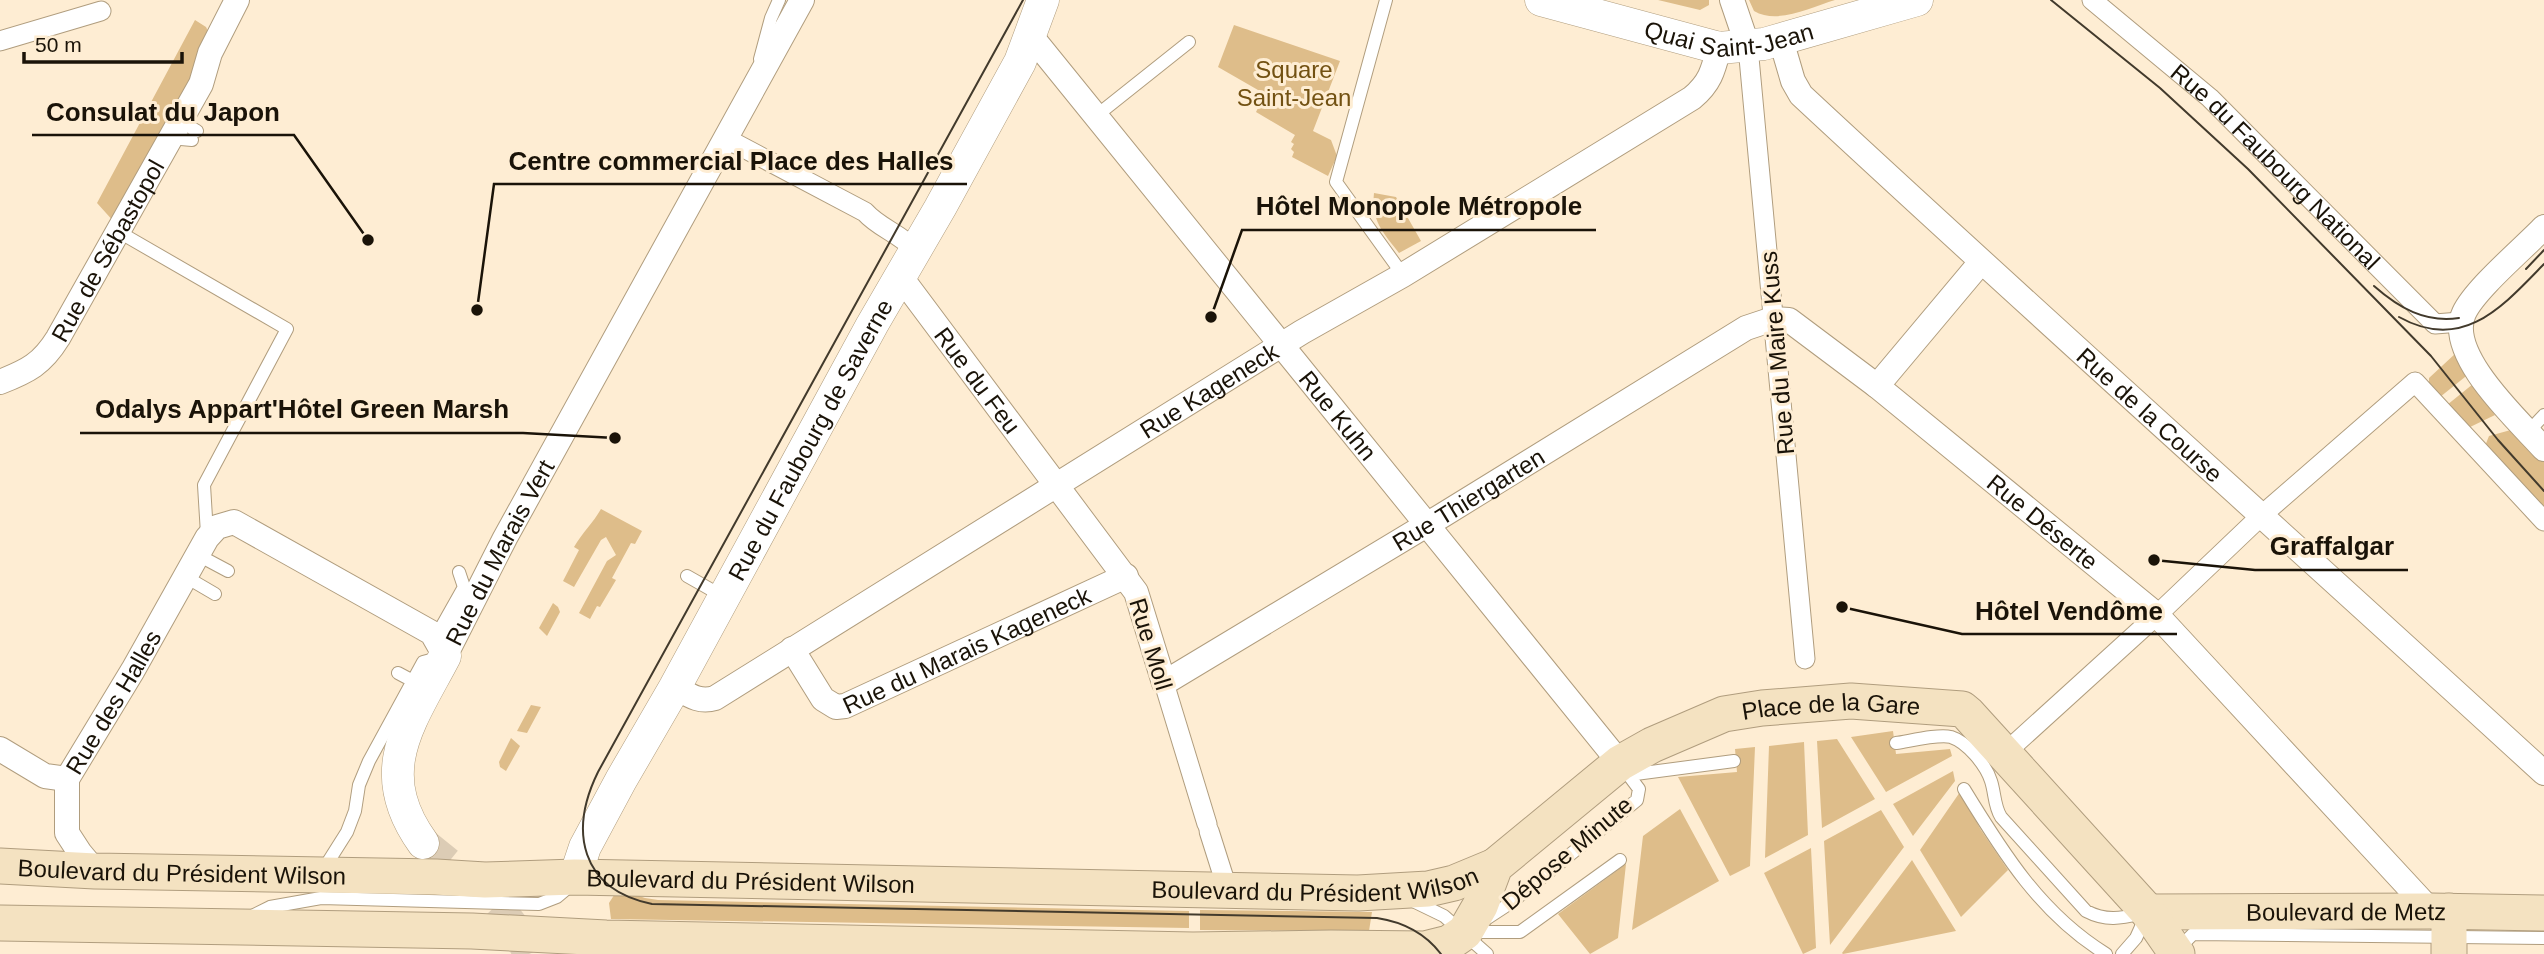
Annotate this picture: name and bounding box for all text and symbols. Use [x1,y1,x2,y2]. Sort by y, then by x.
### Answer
street label: Quai Saint-Jean [1642,15,1816,62]
scale bar [24,21,182,65]
text: 50 m [35,33,82,56]
park label: Square Saint-Jean [1237,56,1351,111]
street label: Rue du Faubourg National [2166,58,2386,274]
callout: Consulat du Japon [32,88,294,135]
text: Consulat du Japon [46,97,280,127]
callout: Centre commercial Place des Halles [494,137,967,184]
text: Centre commercial Place des Halles [508,146,954,176]
street label: Rue de Sébastopol [45,155,169,346]
callout: Hôtel Monopole Métropole [1242,183,1596,230]
text: Hôtel Monopole Métropole [1256,191,1582,221]
street label: Rue du Maire Kuss [1755,250,1799,456]
street label: Rue du Faubourg de Saverne [722,294,898,585]
street label: Rue du Feu [929,322,1026,439]
street label: Rue Kageneck [1135,336,1284,443]
street label: Rue de la Course [2072,342,2228,487]
street label: Rue Kuhn [1294,365,1382,465]
callout: Odalys Appart'Hôtel Green Marsh [80,386,523,433]
text: Odalys Appart'Hôtel Green Marsh [95,394,509,424]
street label: Rue Thiergarten [1387,442,1549,556]
street label: Rue du Marais Vert [439,455,559,649]
street label: Rue Déserte [1982,468,2104,575]
callout: Graffalgar [2255,523,2408,570]
text: Graffalgar [2270,531,2394,561]
street label: Rue du Marais Kageneck [838,581,1095,719]
callout: Hôtel Vendôme [1962,587,2177,634]
street label: Rue Moll [1124,595,1178,693]
text: Hôtel Vendôme [1975,596,2163,626]
street label: Rue des Halles [60,625,166,779]
street label: Place de la Gare [1740,687,1921,724]
street label: Dépose Minute [1496,791,1638,915]
street label: Boulevard du Président Wilson [17,853,346,889]
street label: Boulevard du Président Wilson [1151,861,1482,907]
street label: Boulevard du Président Wilson [586,864,915,897]
street label: Boulevard de Metz [2246,897,2446,925]

